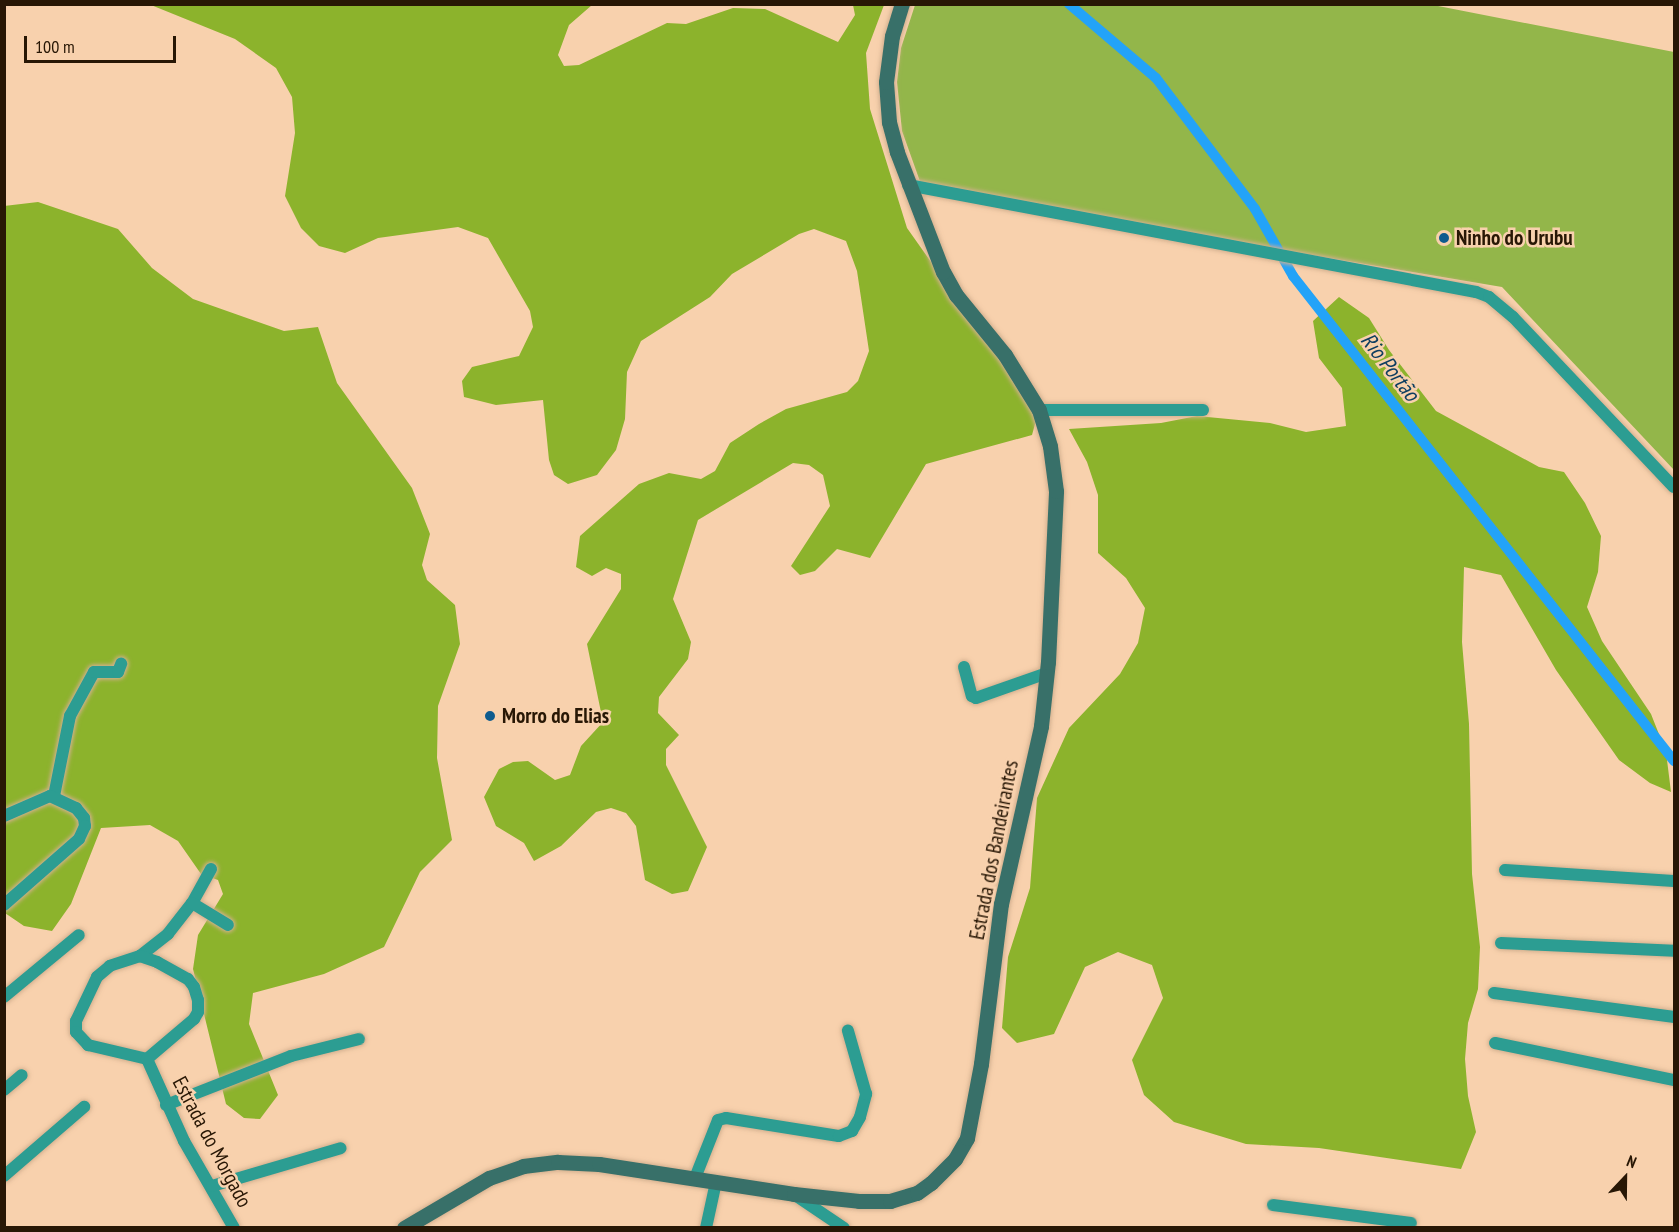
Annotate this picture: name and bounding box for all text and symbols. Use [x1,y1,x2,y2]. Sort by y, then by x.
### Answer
scale bar [27,24,178,62]
text: 100 m [35,35,75,58]
place label: Ninho do Urubu [1456,225,1573,251]
marker: Ninho do Urubu [1437,231,1451,245]
water label: Rio Portão [1355,328,1425,406]
place label: Morro do Elias [502,703,609,729]
marker: Morro do Elias [483,709,497,723]
street label: Estrada dos Bandeirantes [964,758,1024,942]
street label: Estrada do Morgado [167,1072,257,1212]
north arrow [1595,1148,1655,1208]
text: N [1624,1150,1639,1172]

